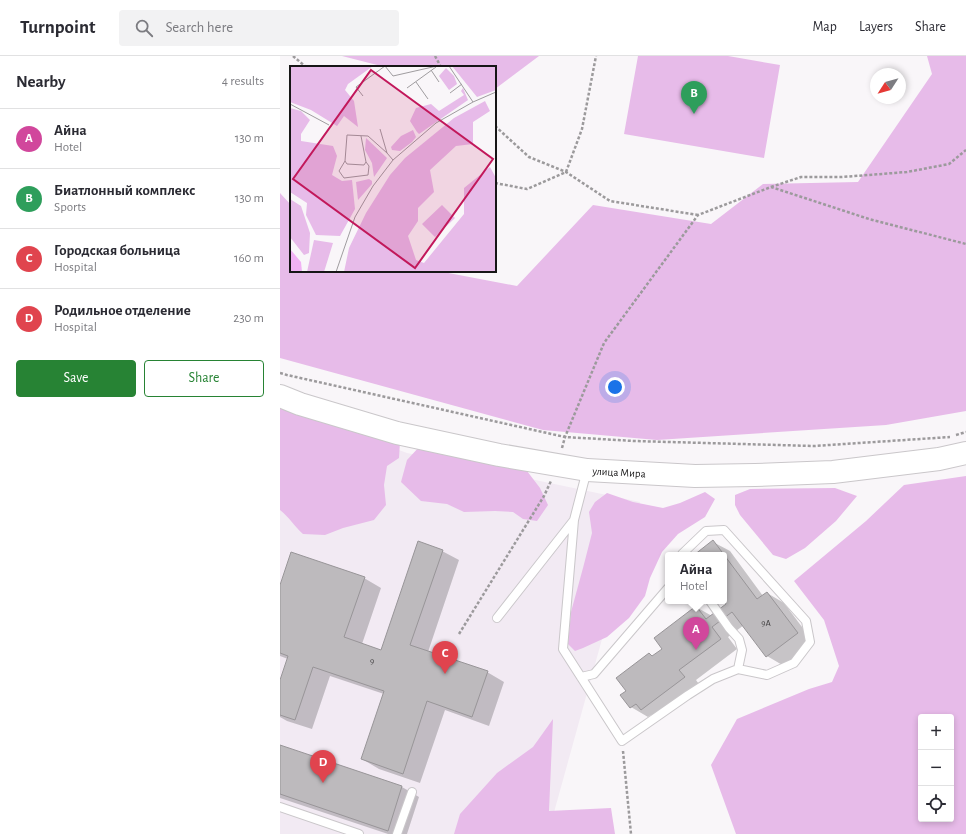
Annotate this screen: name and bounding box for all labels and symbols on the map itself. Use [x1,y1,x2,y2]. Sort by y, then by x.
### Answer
inset map [290,66,496,272]
north arrow [870,68,906,104]
pin: B [681,81,707,114]
your location [605,377,625,397]
street label: улица Мира [591,466,646,479]
pin: A [683,617,709,650]
house number: 9А [761,619,771,628]
pin: C [432,641,458,674]
house number: 9 [370,657,374,666]
pin: D [310,750,336,783]

